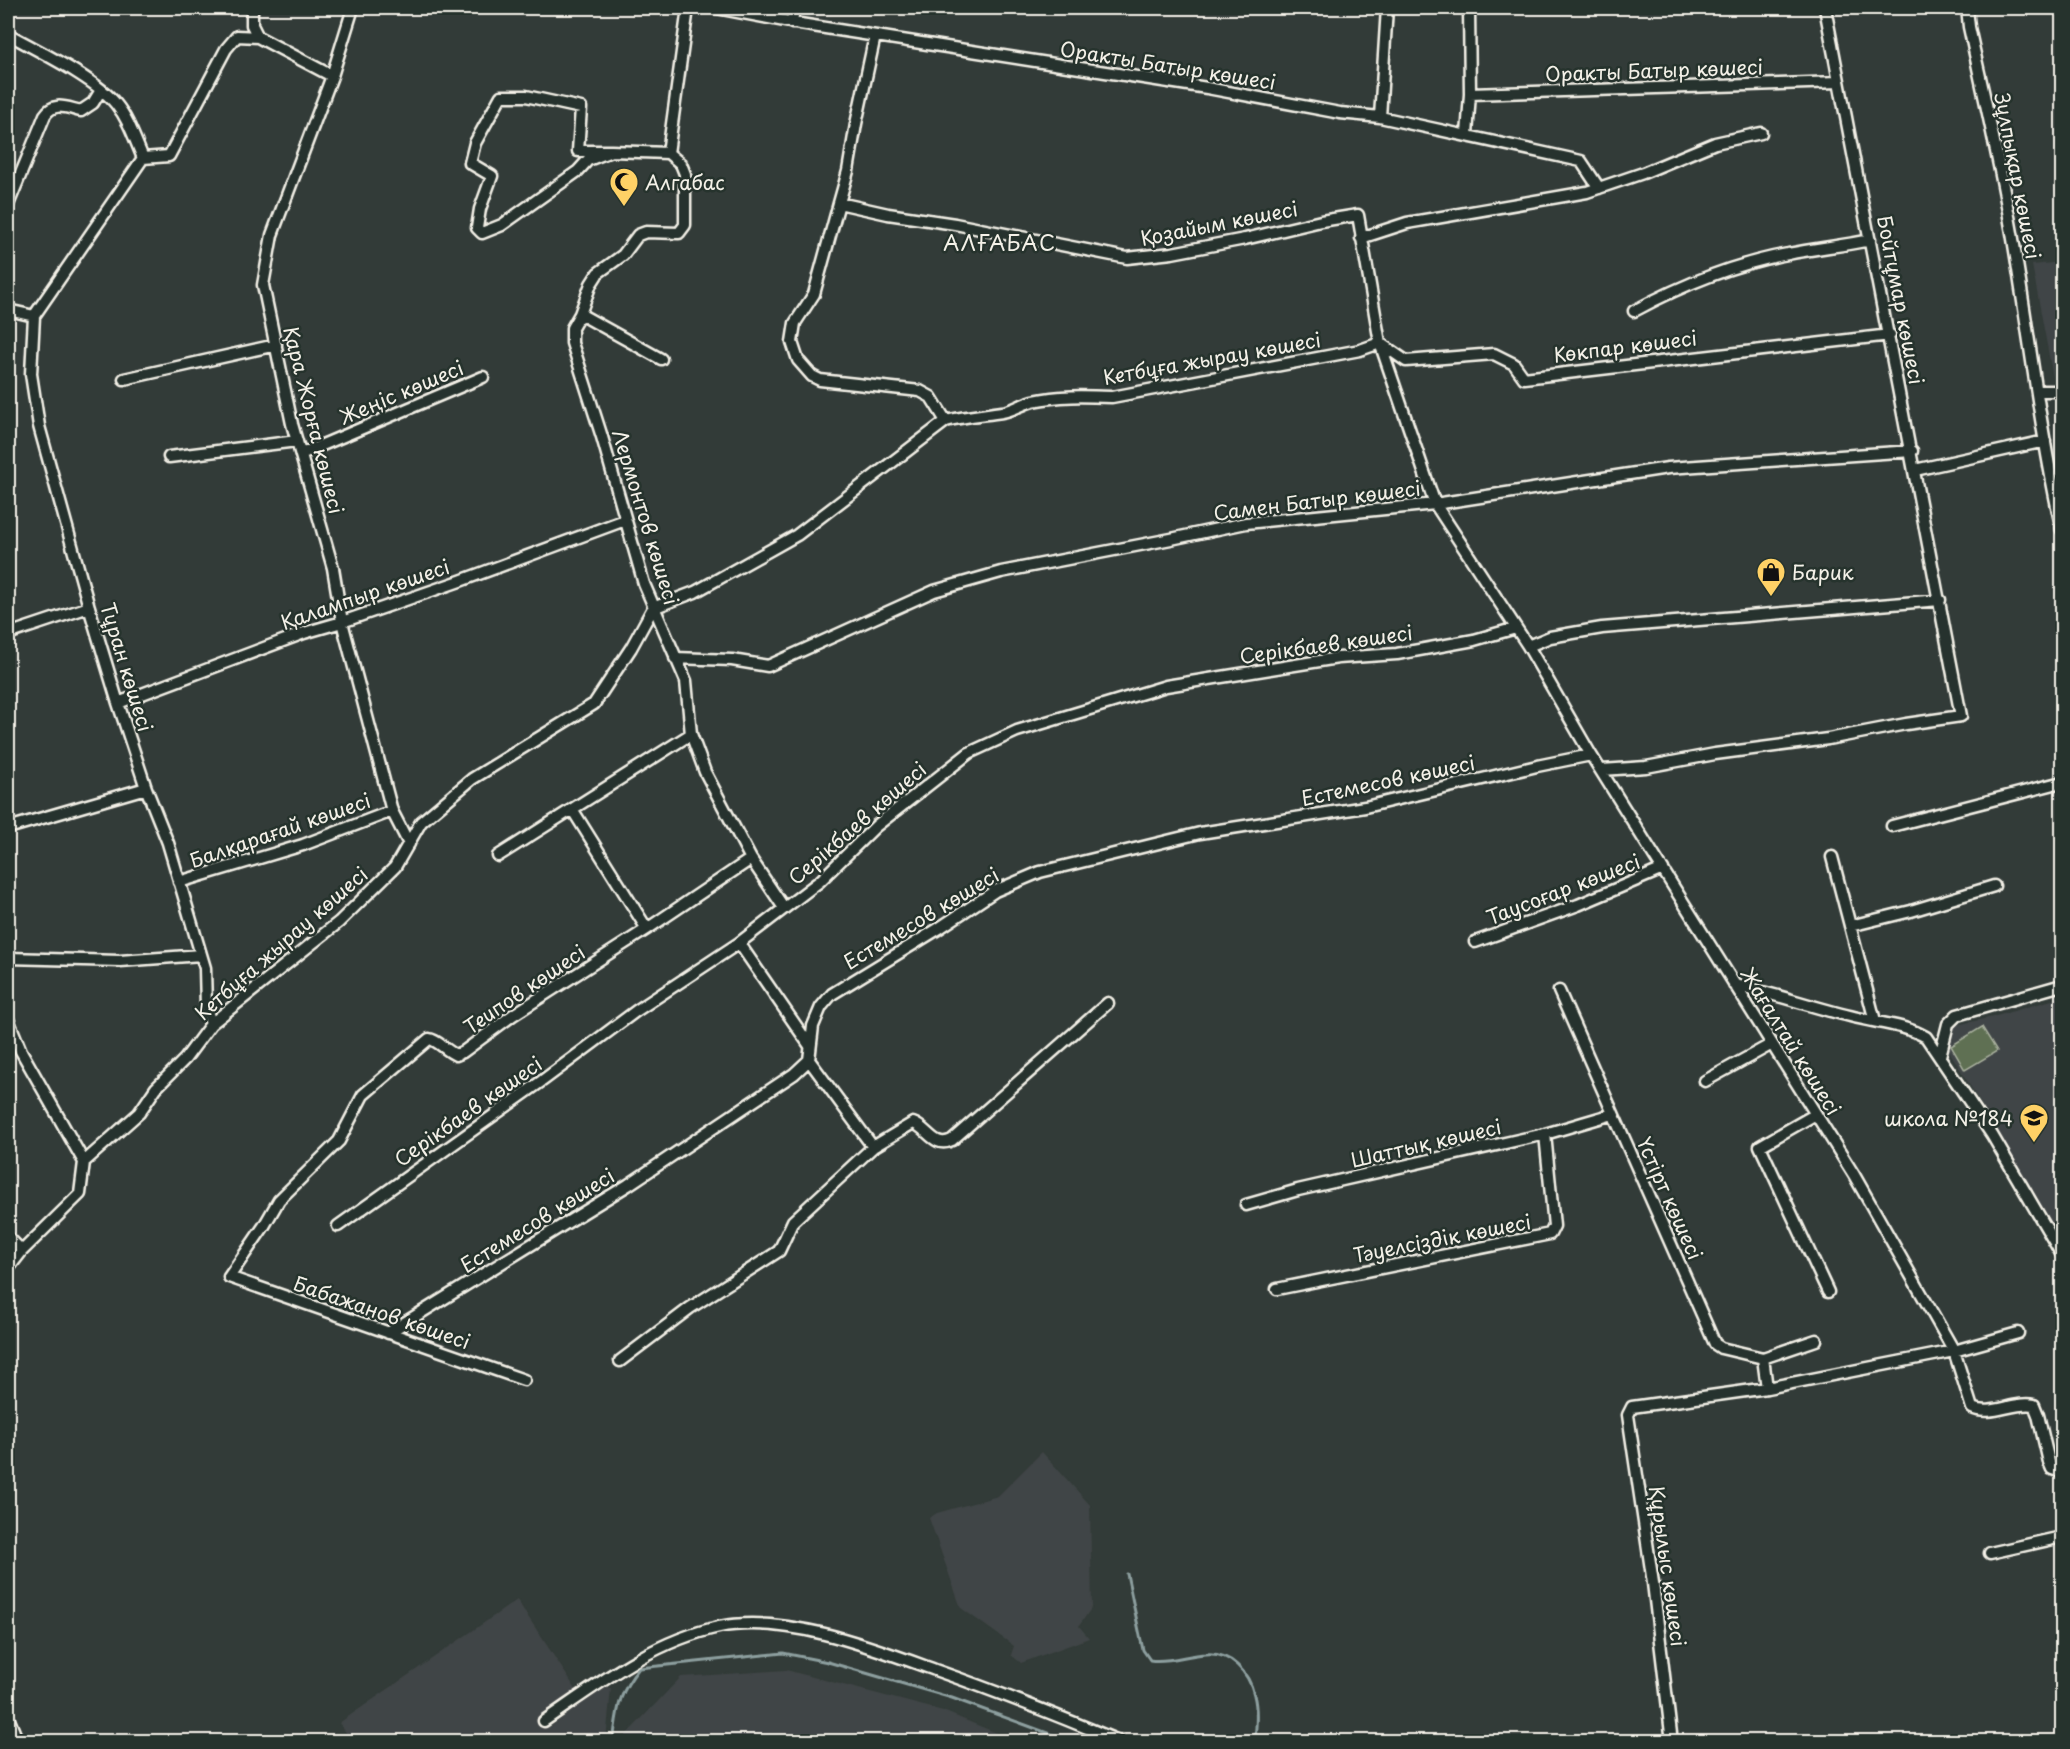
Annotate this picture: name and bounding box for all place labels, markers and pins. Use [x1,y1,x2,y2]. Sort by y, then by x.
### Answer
mosque icon: Алгабас [608,166,640,208]
place label: Алгабас [645,167,725,197]
shop icon: Барик [1755,556,1787,598]
place label: Барик [1792,557,1854,587]
school or university icon: школа №184 [2018,1102,2050,1144]
place label: школа №184 [1884,1103,2013,1133]

